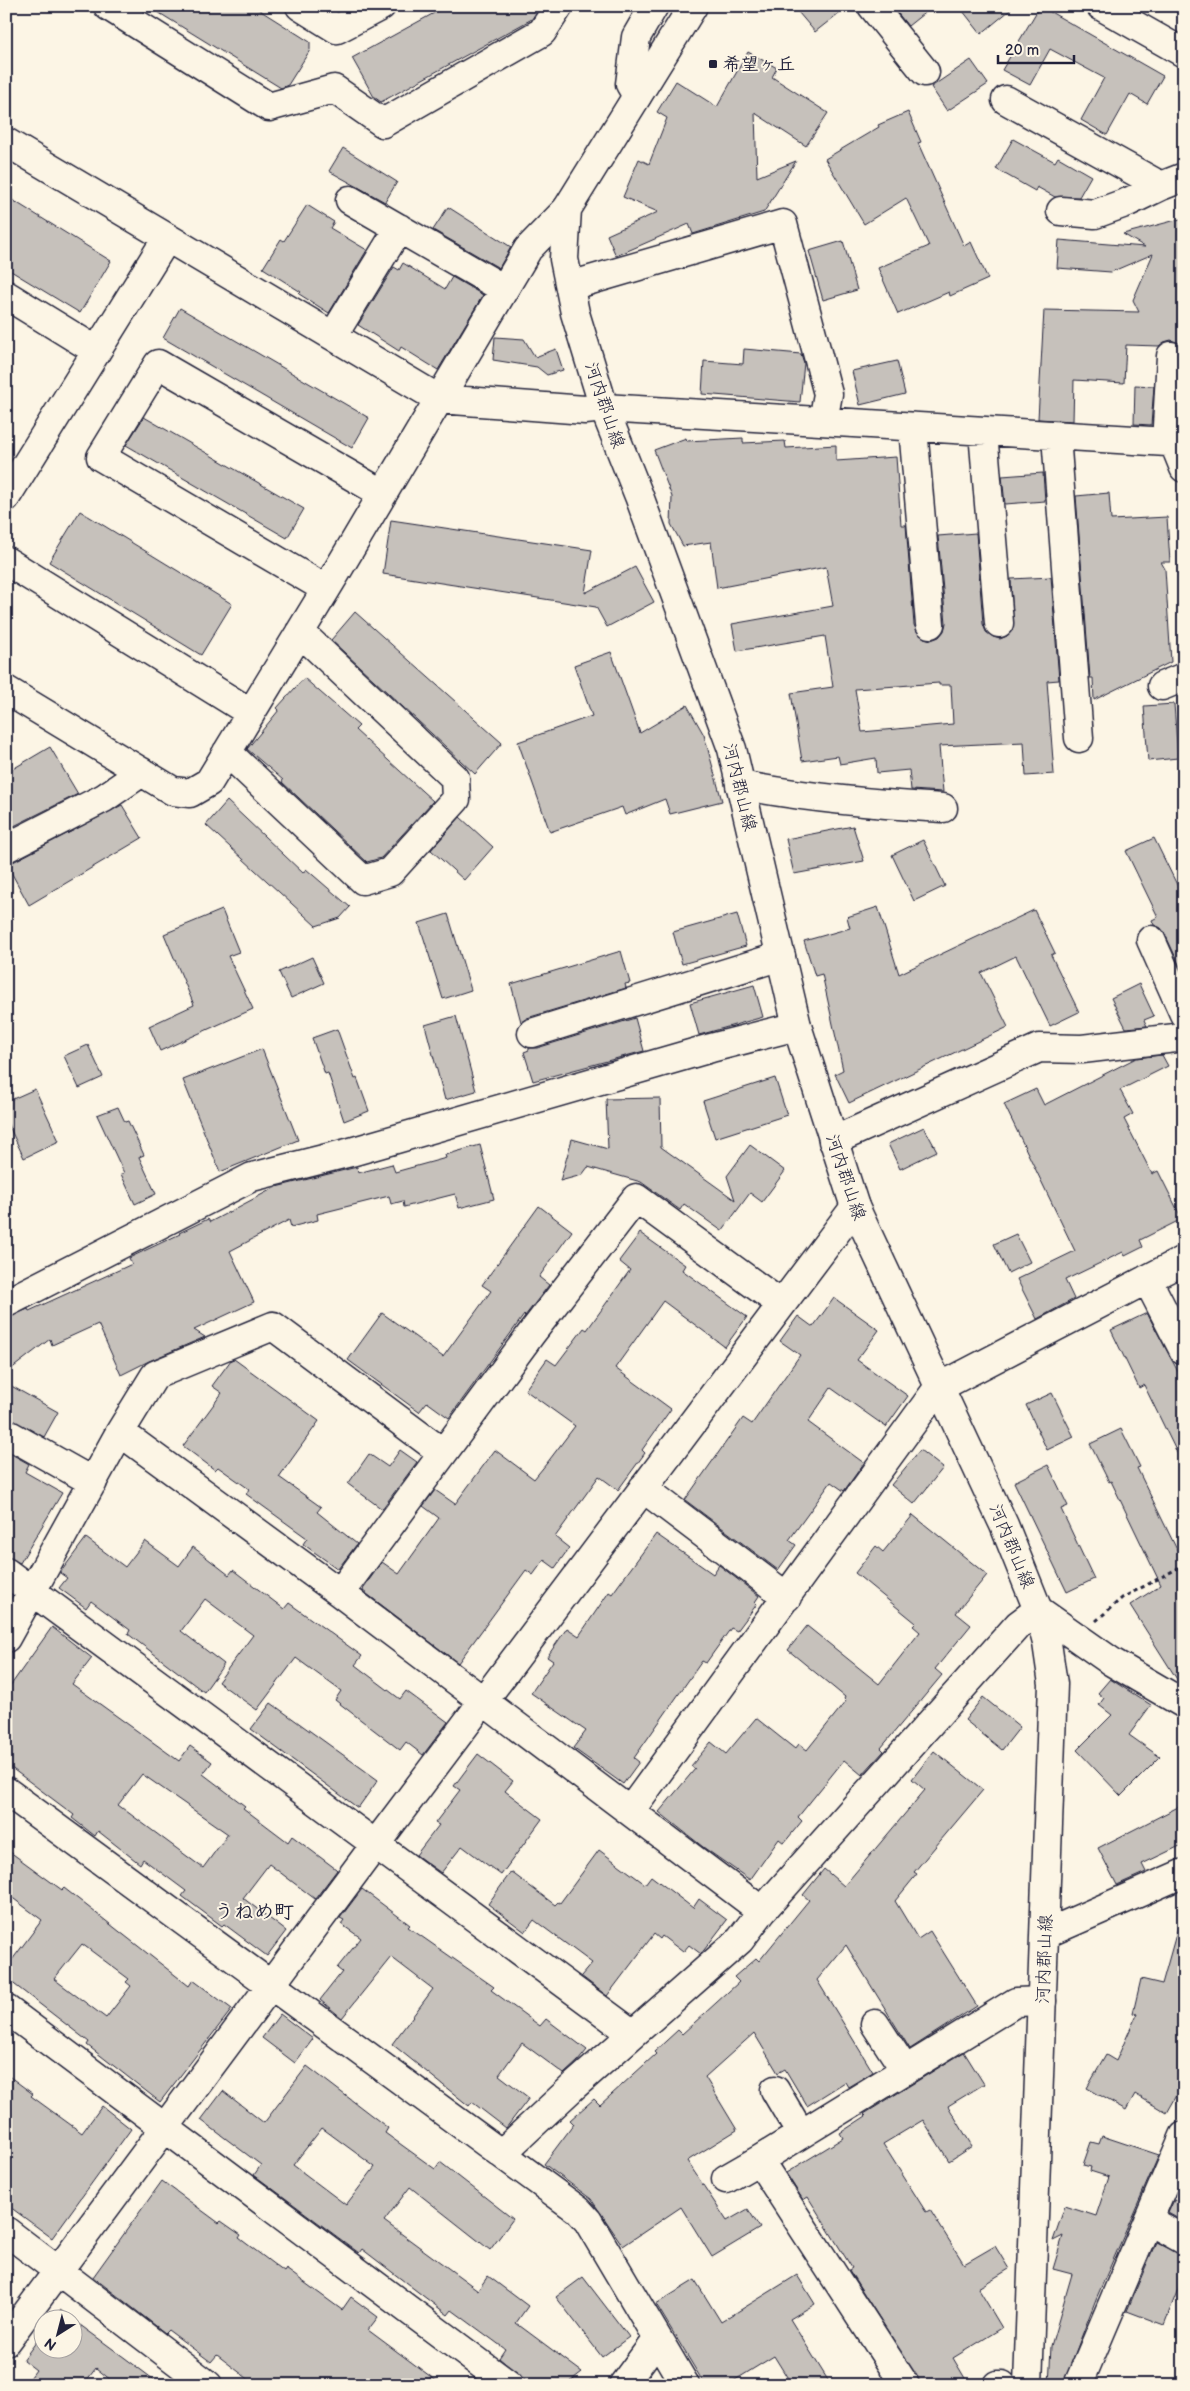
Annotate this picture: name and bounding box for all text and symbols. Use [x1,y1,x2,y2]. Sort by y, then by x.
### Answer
scale bar [998,32,1074,64]
text: 20 m [1005,41,1039,60]
place label: 希望ヶ丘 [723,54,795,75]
marker: 希望ヶ丘 [707,58,719,70]
street label: 河内郡山線 [580,359,629,451]
street label: 河内郡山線 [718,741,761,833]
street label: 河内郡山線 [821,1131,870,1223]
street label: 河内郡山線 [984,1501,1039,1592]
district label: うねめ町 [214,1900,294,1924]
street label: 河内郡山線 [1032,1914,1057,2004]
north arrow [32,2308,82,2358]
text: N [41,2334,60,2354]

